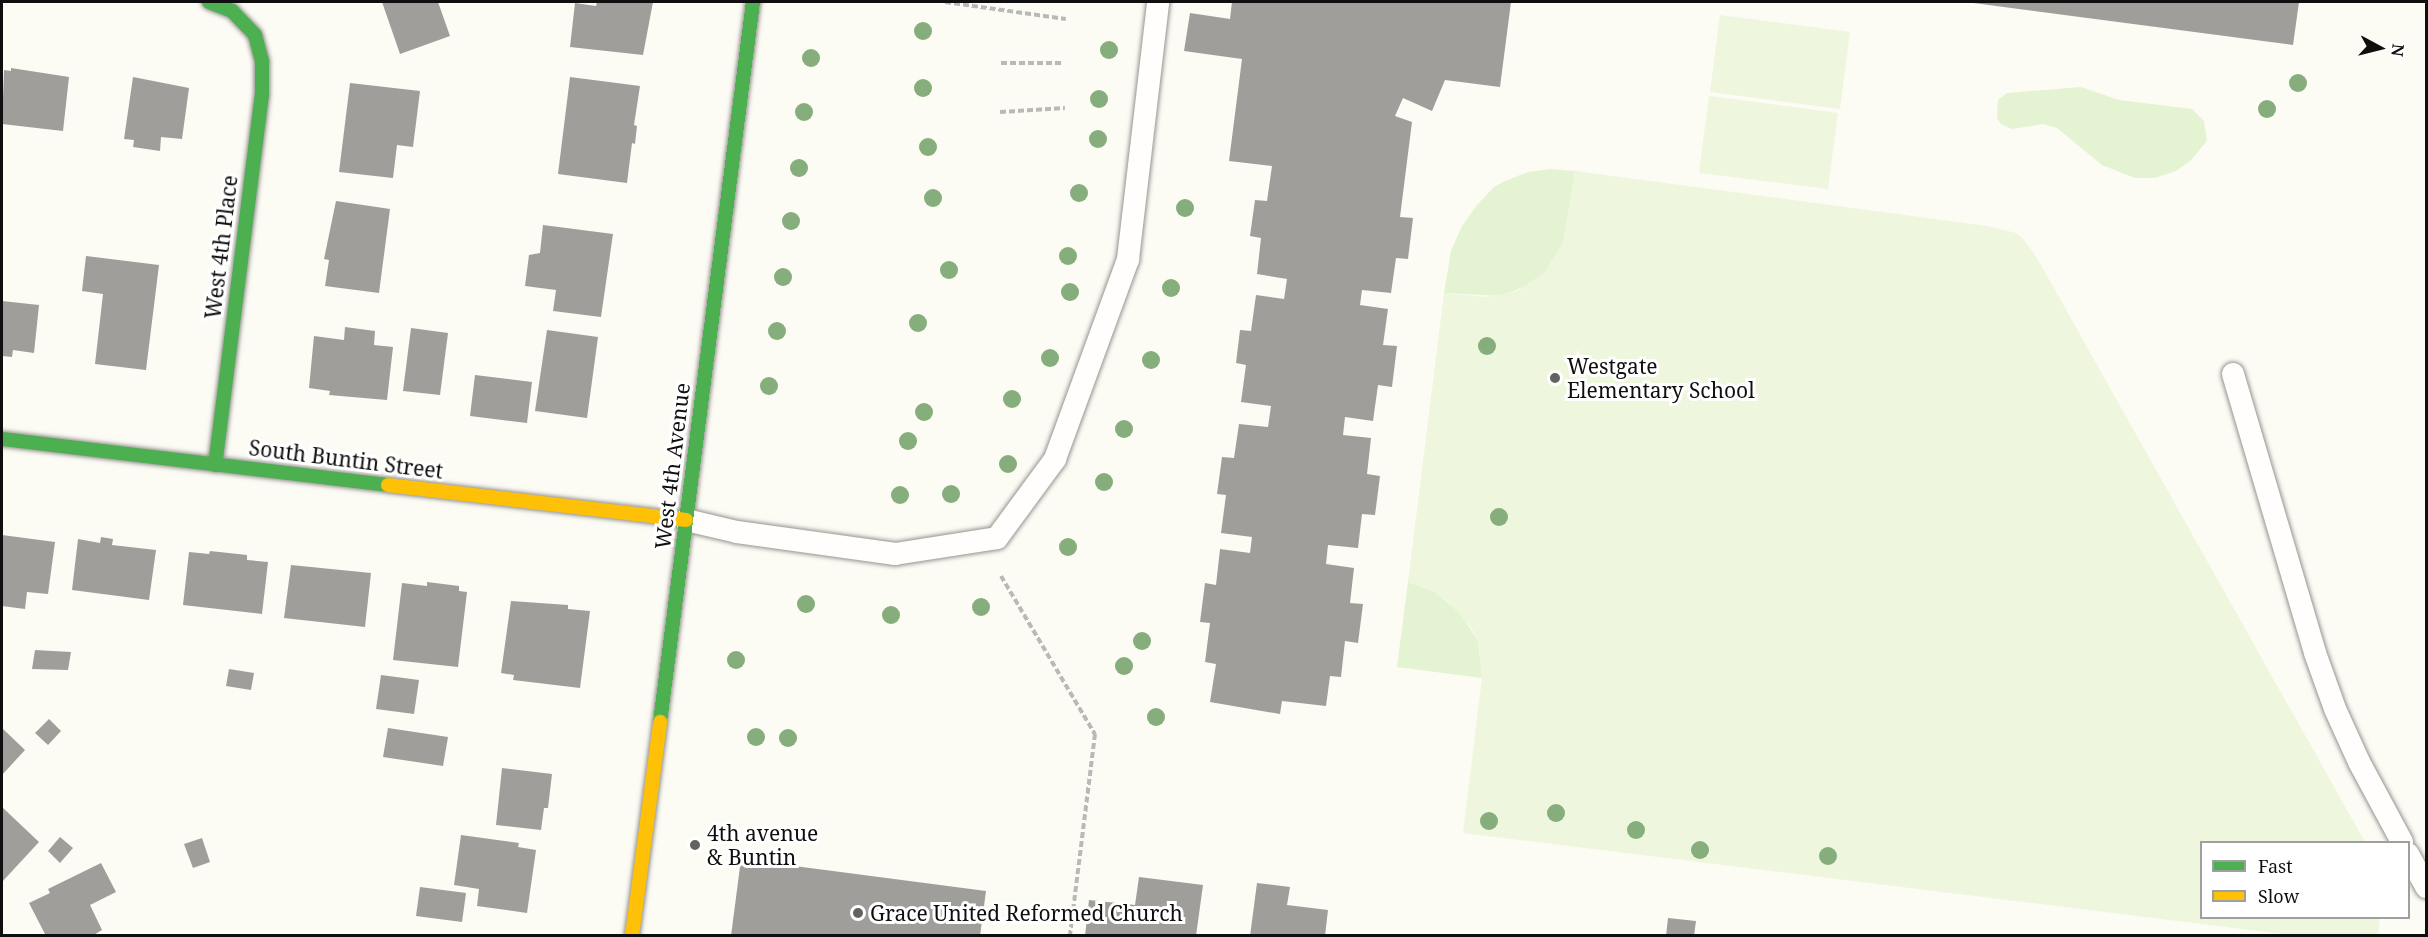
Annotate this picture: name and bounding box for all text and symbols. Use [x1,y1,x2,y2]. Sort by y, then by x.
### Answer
north arrow [2350,18,2410,78]
text: N [2386,43,2410,58]
street label: West 4th Place [200,174,242,320]
place label: Westgate Elementary School [1567,353,1755,403]
marker: Westgate Elementary School [1548,371,1562,385]
street label: West 4th Avenue [649,381,695,551]
street label: South Buntin Street [248,435,444,483]
place label: 4th avenue & Buntin [707,820,818,870]
marker: 4th avenue & Buntin [688,838,702,852]
legend [2200,841,2410,919]
text: Fast [2258,854,2293,878]
text: Slow [2258,884,2299,908]
place label: Grace United Reformed Church [870,900,1183,926]
marker: Grace United Reformed Church [851,906,865,920]

